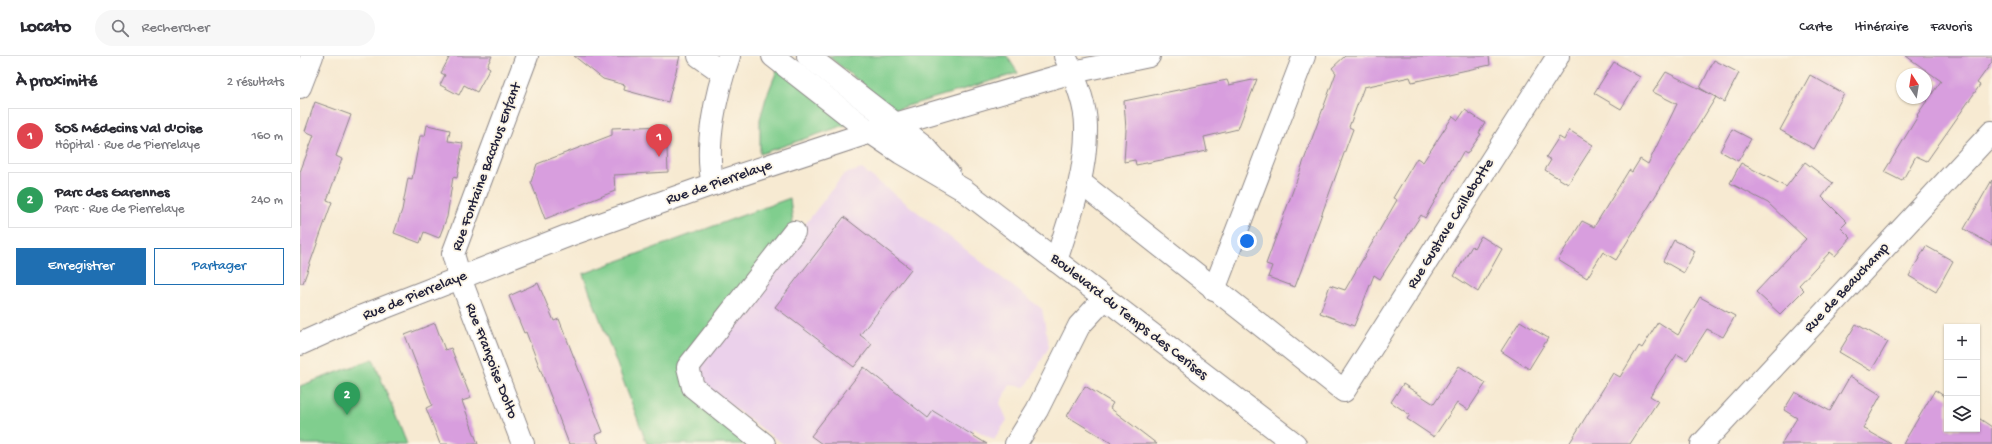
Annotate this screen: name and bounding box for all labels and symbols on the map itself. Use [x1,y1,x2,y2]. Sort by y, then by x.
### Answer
north arrow [1896,68,1932,104]
street label: Rue Fontaine Bacchus Enfant [448,79,527,254]
pin: 1 [646,124,672,157]
street label: Rue Gustave Caillebotte [1404,155,1499,293]
street label: Rue de Pierrelaye [664,156,774,210]
your location [1237,231,1257,251]
street label: Rue de Beauchamp [1801,239,1894,337]
street label: Boulevard du Temps des Cerises [1046,249,1212,384]
street label: Rue de Pierrelaye [360,267,470,325]
street label: Rue Françoise Dolto [461,301,521,422]
pin: 2 [334,382,360,415]

